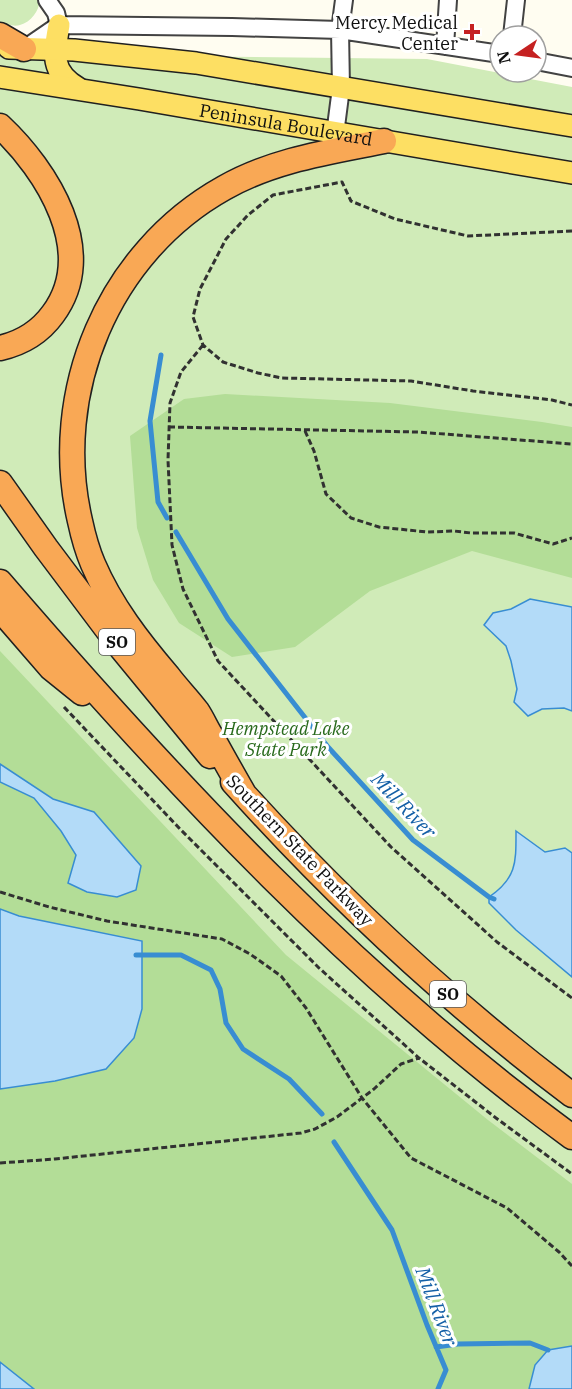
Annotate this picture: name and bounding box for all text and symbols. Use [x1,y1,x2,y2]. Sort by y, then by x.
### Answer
place label: Mercy Medical Center [335,11,458,55]
marker: Mercy Medical Center [463,23,481,41]
north arrow [488,24,548,84]
text: N [492,49,515,66]
street label: Peninsula Boulevard [198,98,374,150]
road number: SO [99,629,135,655]
park label: Hempstead Lake State Park [221,717,350,761]
water label: Mill River [365,765,443,845]
street label: Southern State Parkway [222,769,379,931]
road number: SO [430,981,466,1007]
water label: Mill River [409,1262,465,1351]

